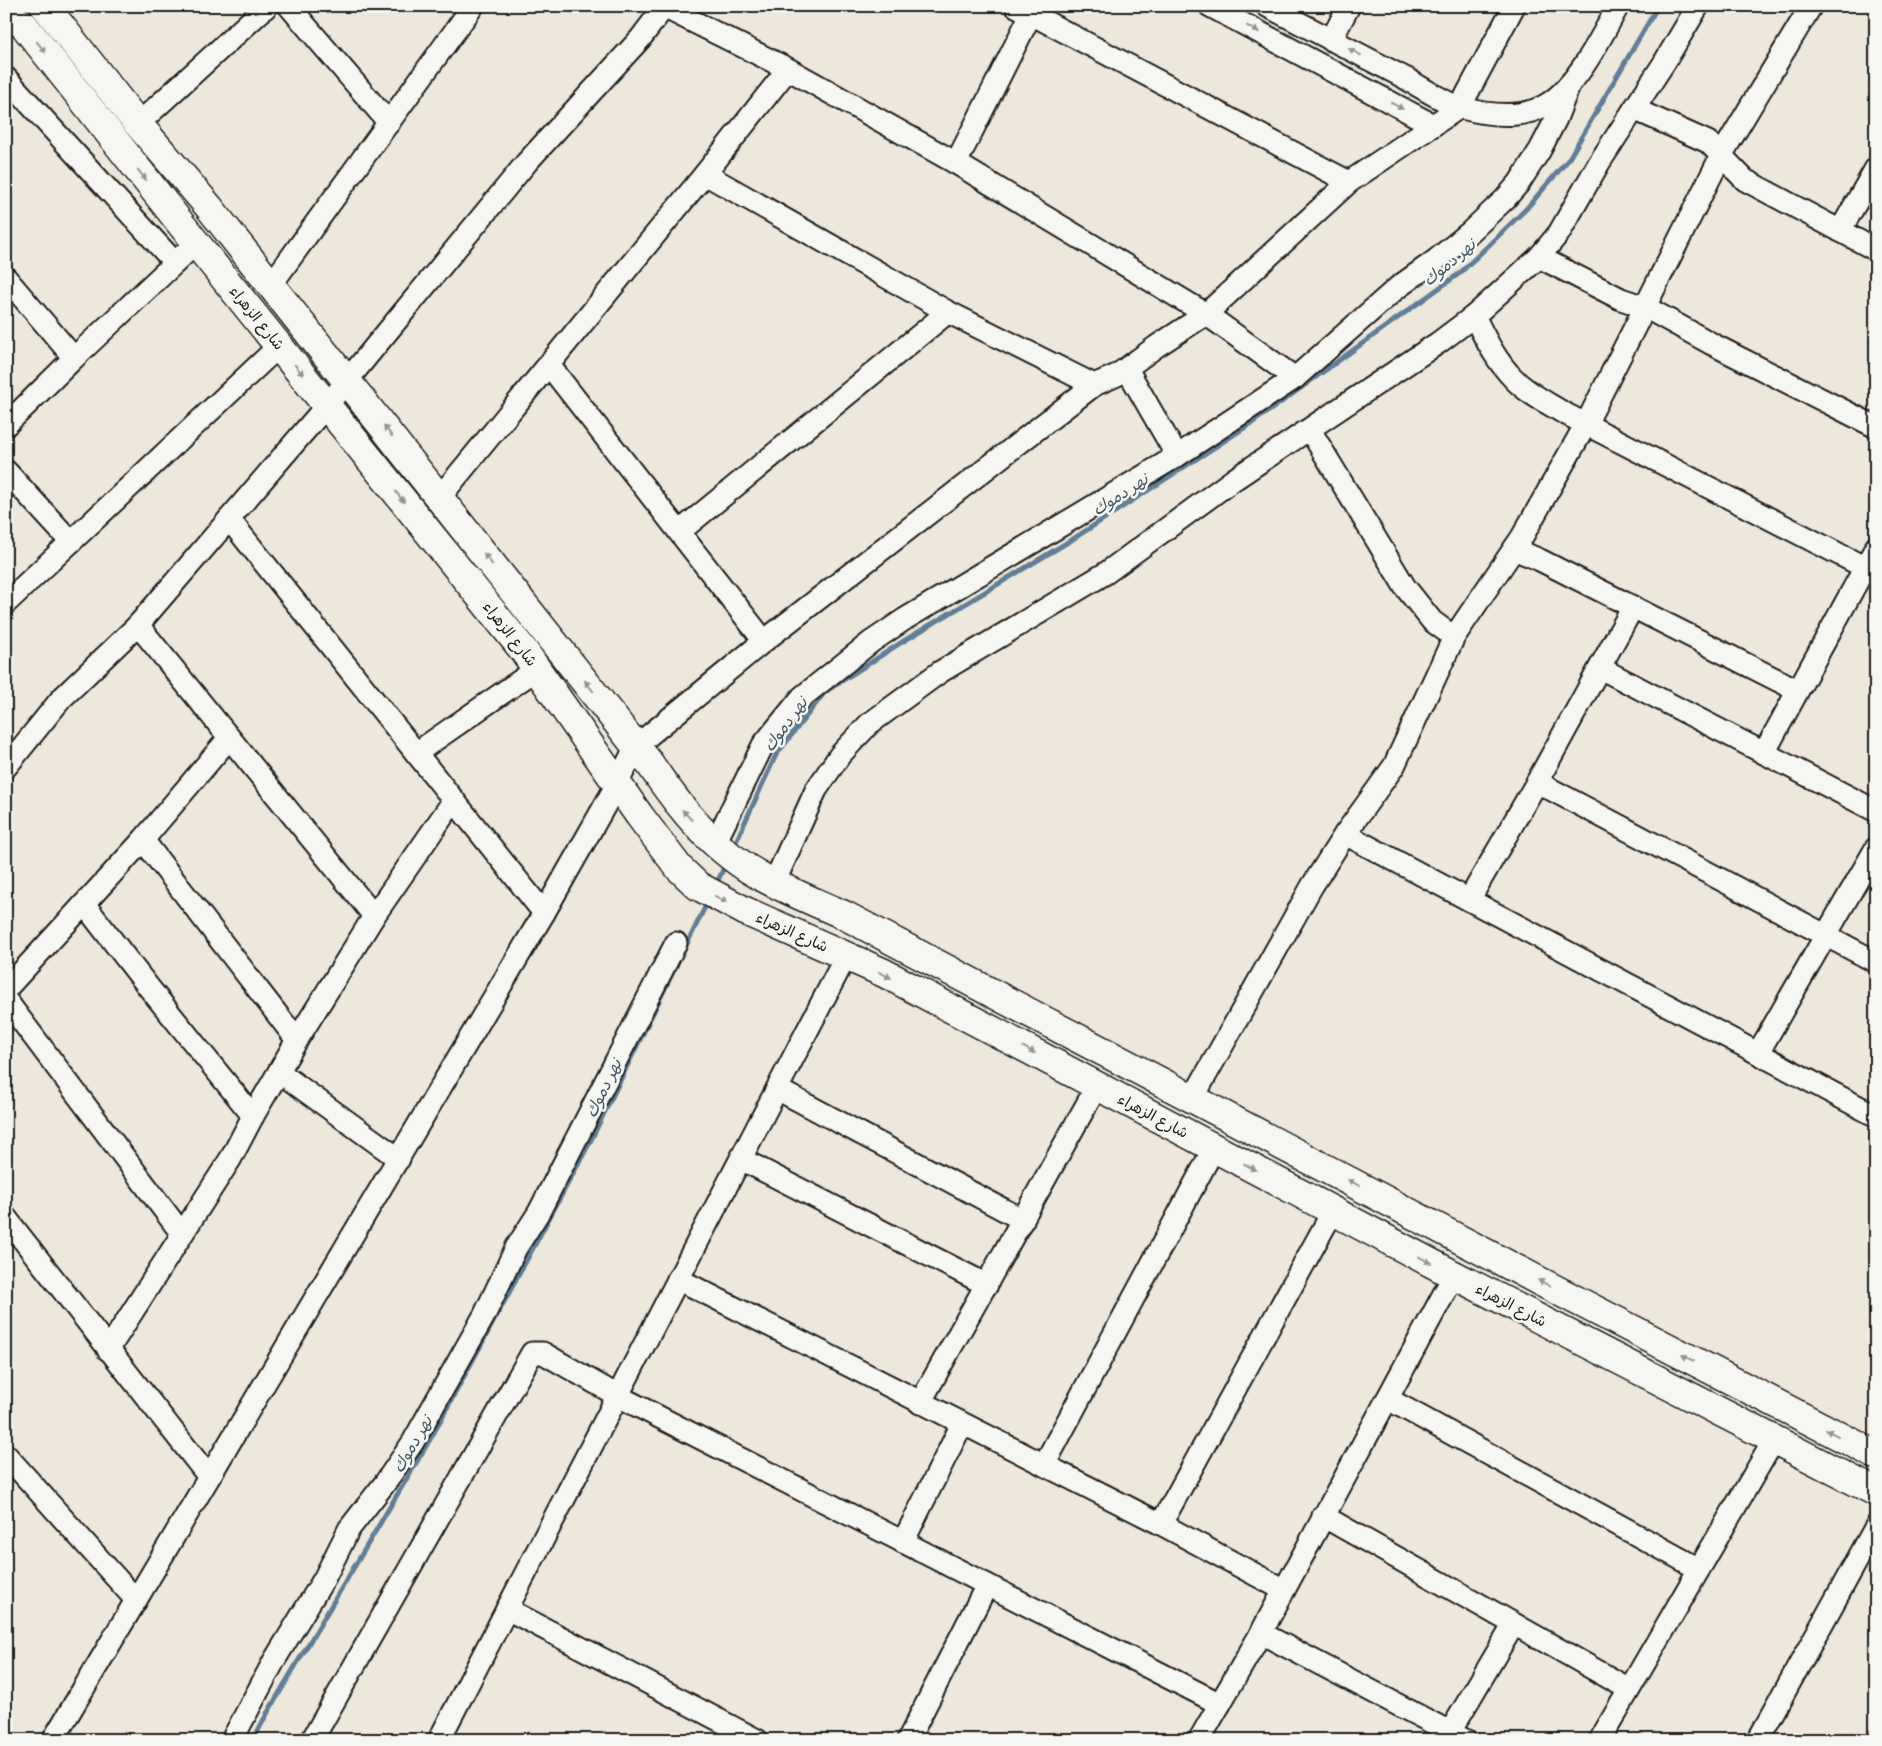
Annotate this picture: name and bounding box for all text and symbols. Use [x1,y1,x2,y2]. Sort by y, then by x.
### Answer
one-way arrow [1246,25,1261,33]
one-way arrow [36,40,47,53]
one-way arrow [1348,48,1362,56]
one-way arrow [1389,102,1404,110]
one-way arrow [137,168,147,182]
water label: نهر دموك [1419,234,1482,291]
street label: شارع الزهراء [224,282,288,355]
one-way arrow [293,363,304,376]
one-way arrow [382,425,393,438]
water label: نهر دموك [1089,468,1155,521]
one-way arrow [395,490,406,503]
one-way arrow [483,552,493,566]
street label: شارع الزهراء [478,598,541,671]
one-way arrow [583,680,594,693]
water label: نهر دموك [759,692,814,756]
one-way arrow [681,810,693,822]
one-way arrow [714,895,729,903]
street label: شارع الزهراء [752,908,831,958]
one-way arrow [878,970,893,979]
one-way arrow [1022,1046,1037,1054]
water label: نهر دموك [581,1054,629,1121]
street label: شارع الزهراء [1114,1090,1191,1144]
one-way arrow [1243,1163,1257,1171]
one-way arrow [1346,1179,1361,1187]
one-way arrow [1417,1256,1432,1264]
street label: شارع الزهراء [1472,1279,1549,1332]
one-way arrow [1537,1279,1551,1287]
one-way arrow [1681,1354,1695,1363]
water label: نهر دموك [389,1410,439,1477]
one-way arrow [1825,1429,1840,1437]

